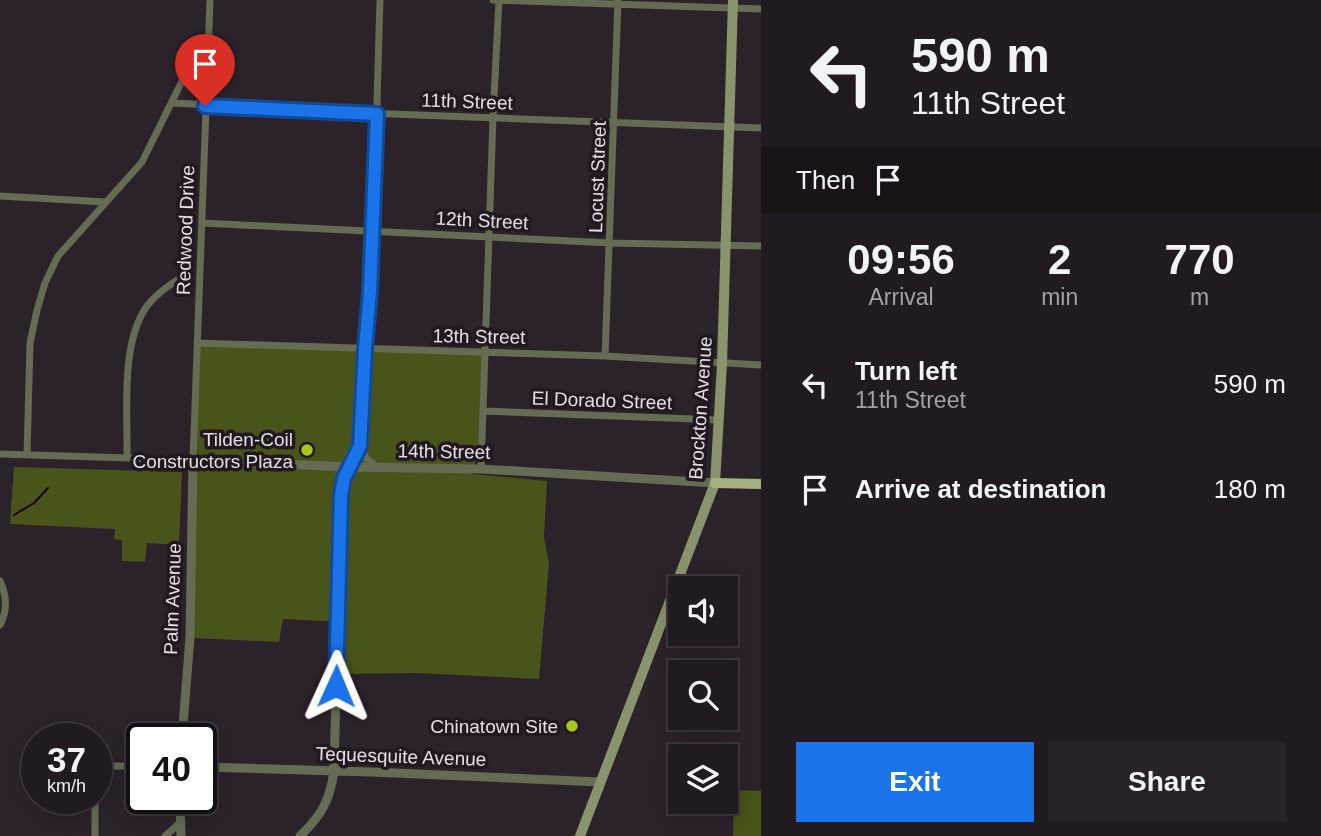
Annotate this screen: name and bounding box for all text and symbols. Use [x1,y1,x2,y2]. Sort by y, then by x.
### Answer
icon: left [796,28,887,119]
text: 590 m [911,28,1050,82]
pin [175,34,235,106]
icon: arrive [186,45,224,83]
text: 11th Street [911,85,1065,121]
street label: 11th Street [421,89,514,114]
street label: Locust Street [585,120,610,233]
icon: arrive [869,161,907,199]
street label: Redwood Drive [173,165,198,295]
text: Then [796,165,855,195]
street label: 12th Street [435,208,530,233]
text: 09:56 [847,236,955,283]
text: 2 [1048,236,1071,283]
text: 770 [1165,236,1235,283]
text: Arrival [868,284,934,310]
text: min [1041,284,1078,310]
text: m [1190,284,1209,310]
street label: 13th Street [432,325,526,348]
street label: Brockton Avenue [685,336,716,480]
text: Turn left [855,356,957,386]
icon: left [796,366,834,404]
text: 590 m [1214,369,1286,399]
text: 11th Street [855,387,966,413]
street label: El Dorado Street [531,388,673,413]
place label: Tilden-Coil Constructors Plaza [132,429,293,472]
street label: 14th Street [397,440,491,463]
marker: Tilden-Coil Constructors Plaza [299,442,315,458]
icon: arrive [796,471,834,509]
text: Arrive at destination [855,474,1106,504]
text: 180 m [1214,474,1286,504]
street label: Palm Avenue [160,543,185,655]
map controls [668,576,738,814]
button: sound [668,576,738,646]
position arrow [299,649,373,723]
button: search [668,660,738,730]
place label: Chinatown Site [430,716,558,737]
marker: Chinatown Site [564,718,580,734]
speed limit sign: 40 [126,723,217,814]
text: 37 [47,740,86,779]
button: Exit [796,742,1034,822]
button: Share [1048,742,1286,822]
street label: Tequesquite Avenue [315,743,487,770]
button: layers [668,744,738,814]
text: km/h [47,776,86,796]

